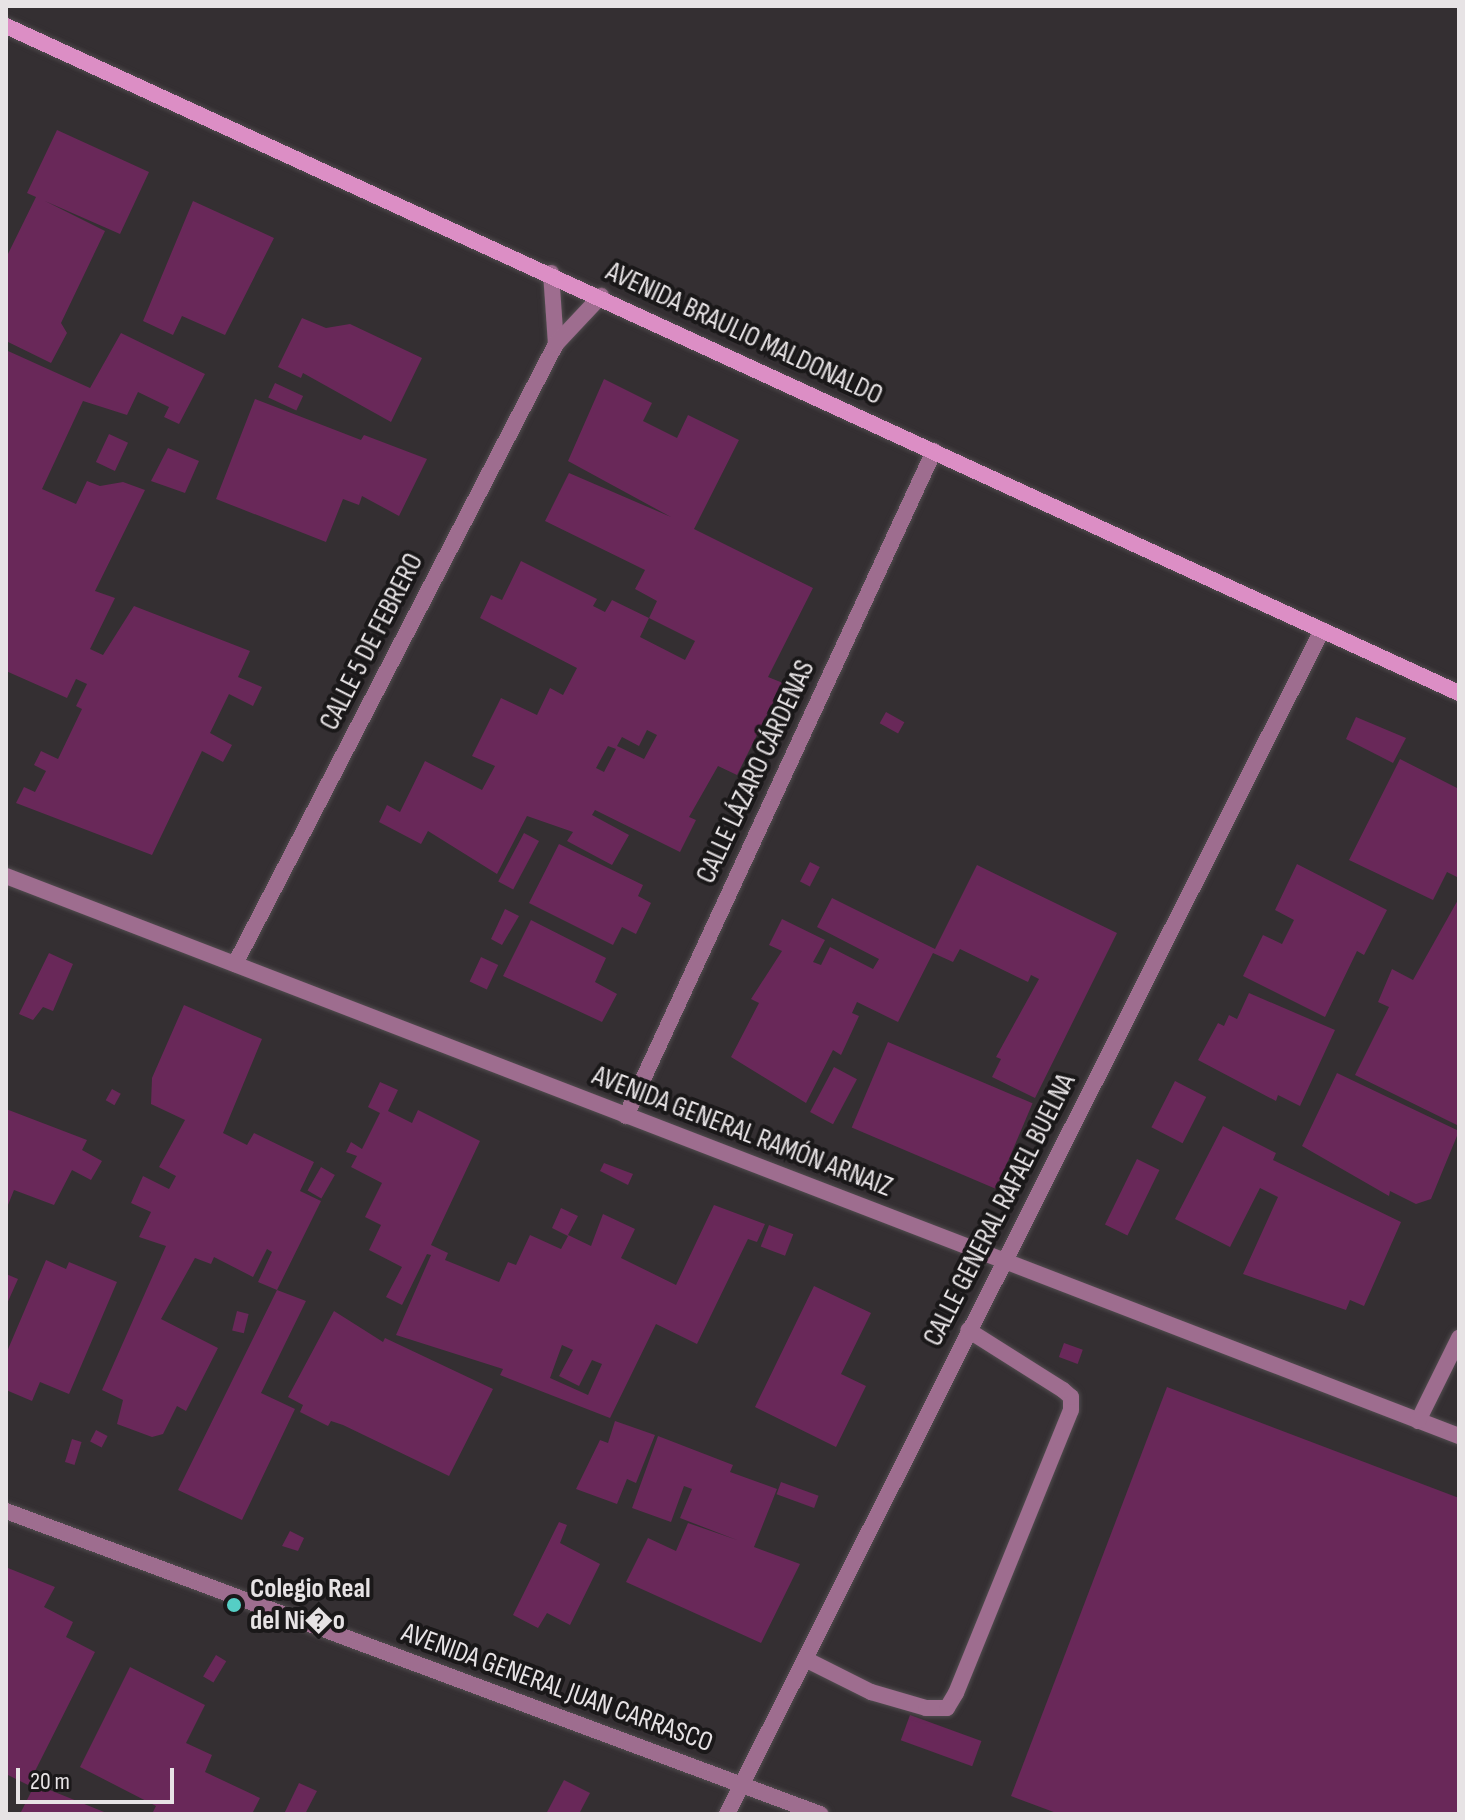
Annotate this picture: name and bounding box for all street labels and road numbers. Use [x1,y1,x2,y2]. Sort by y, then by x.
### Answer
street label: AVENIDA BRAULIO MALDONALDO [601,255,887,413]
street label: CALLE 5 DE FEBRERO [313,548,431,736]
street label: CALLE LÁZARO CÁRDENAS [690,655,822,889]
street label: AVENIDA GENERAL RAMÓN ARNAIZ [587,1059,897,1205]
street label: CALLE GENERAL RAFAEL BUELNA [917,1068,1083,1352]
street label: AVENIDA GENERAL JUAN CARRASCO [397,1616,717,1760]

